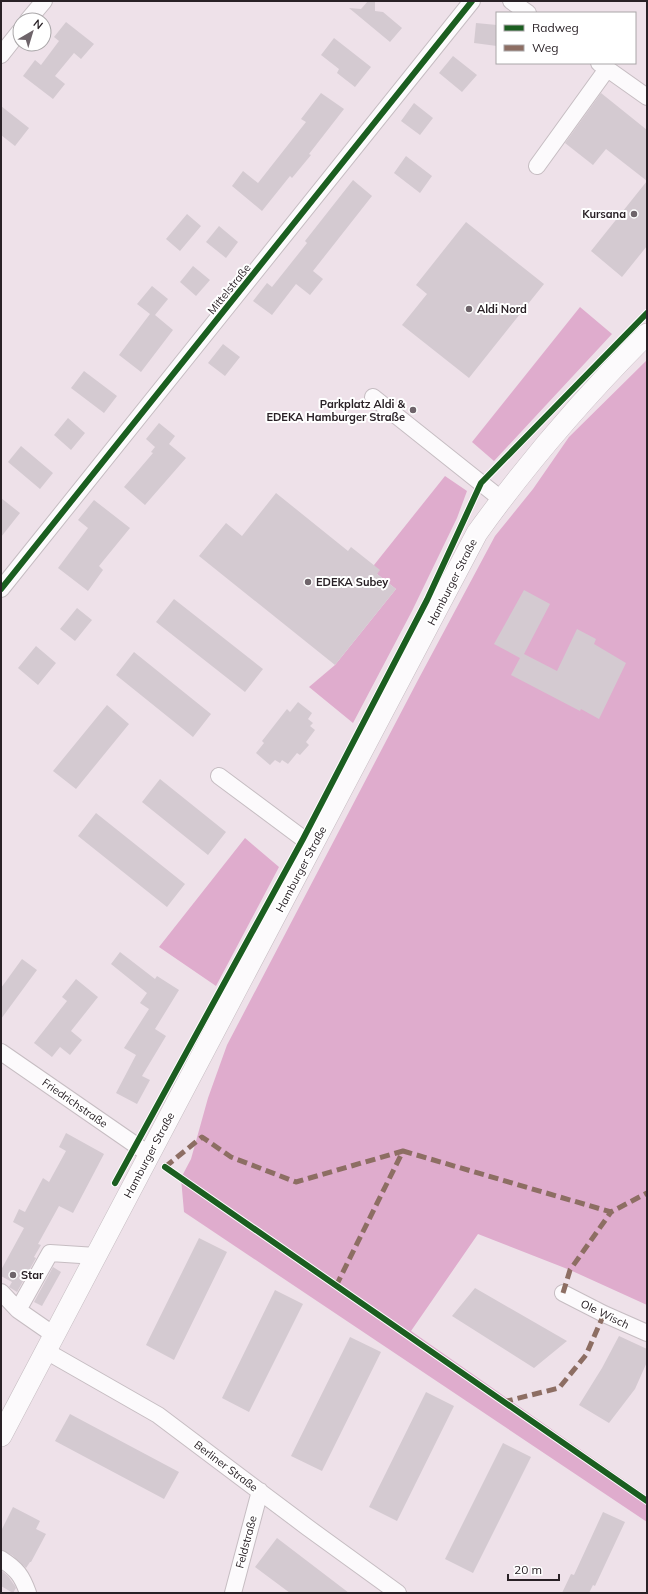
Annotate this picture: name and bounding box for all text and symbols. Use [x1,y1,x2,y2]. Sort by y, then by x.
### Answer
north arrow [12,12,52,52]
legend [496,12,636,64]
text: N [31,16,46,32]
text: Radweg [532,20,579,35]
text: Weg [532,40,558,55]
place label: Kursana [582,207,626,221]
marker: Kursana [629,209,639,219]
street label: Mittelstraße [204,261,254,317]
place label: Aldi Nord [477,302,527,316]
marker: Aldi Nord [464,304,474,314]
place label: Parkplatz Aldi & EDEKA Hamburger Straße [266,397,405,424]
marker: Parkplatz Aldi & EDEKA Hamburger Straße [408,405,418,415]
street label: Hamburger Straße [424,536,480,628]
place label: EDEKA Subey [316,575,388,589]
marker: EDEKA Subey [303,577,313,587]
street label: Hamburger Straße [272,824,330,914]
street label: Friedrichstraße [40,1075,110,1131]
street label: Hamburger Straße [120,1110,178,1200]
place label: Star [21,1268,44,1282]
marker: Star [8,1270,18,1280]
street label: Ole Wisch [578,1296,632,1332]
street label: Berliner Straße [191,1437,261,1495]
street label: Feldstraße [232,1514,260,1570]
scale bar [508,1556,559,1582]
text: 20 m [514,1562,542,1577]

